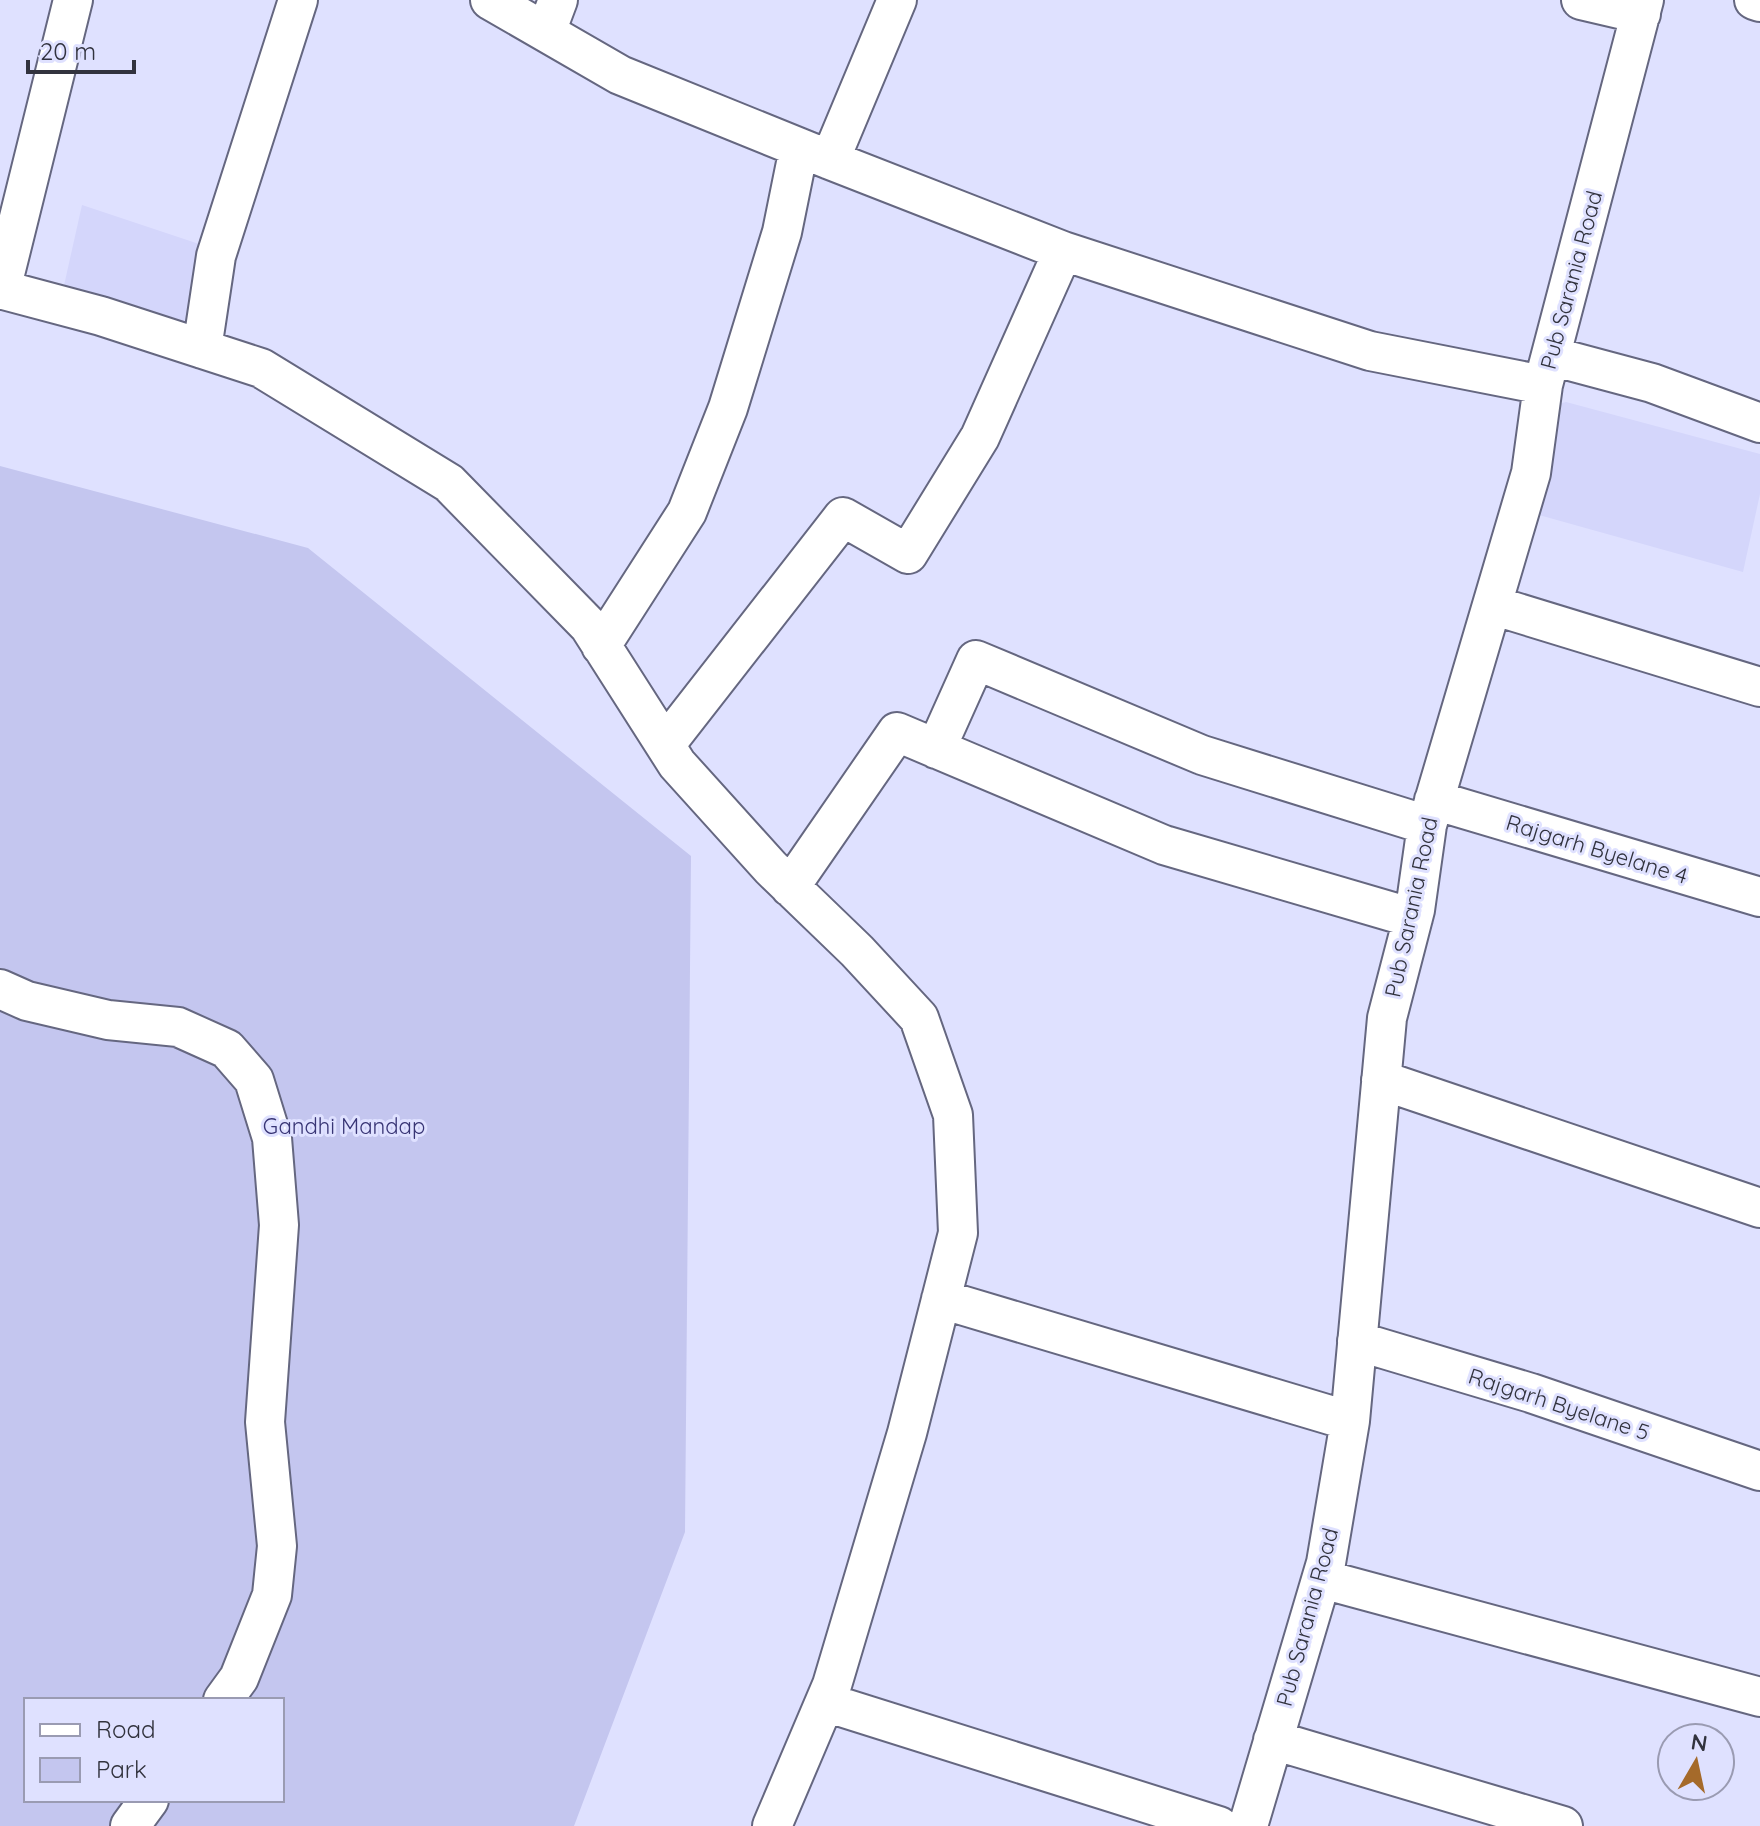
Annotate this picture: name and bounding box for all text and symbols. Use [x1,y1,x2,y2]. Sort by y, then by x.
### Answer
scale bar [28,24,134,74]
text: 20 m [40,36,96,66]
street label: Pub Sarania Road [1534,188,1608,372]
street label: Rajgarh Byelane 4 [1503,808,1691,890]
street label: Pub Sarania Road [1378,814,1444,1000]
park label: Gandhi Mandap [263,1112,425,1140]
street label: Rajgarh Byelane 5 [1465,1362,1653,1446]
street label: Pub Sarania Road [1270,1525,1344,1709]
legend [24,1698,284,1802]
text: Road [96,1714,156,1744]
north arrow [1656,1722,1736,1802]
text: N [1689,1727,1709,1757]
text: Park [96,1754,147,1784]

